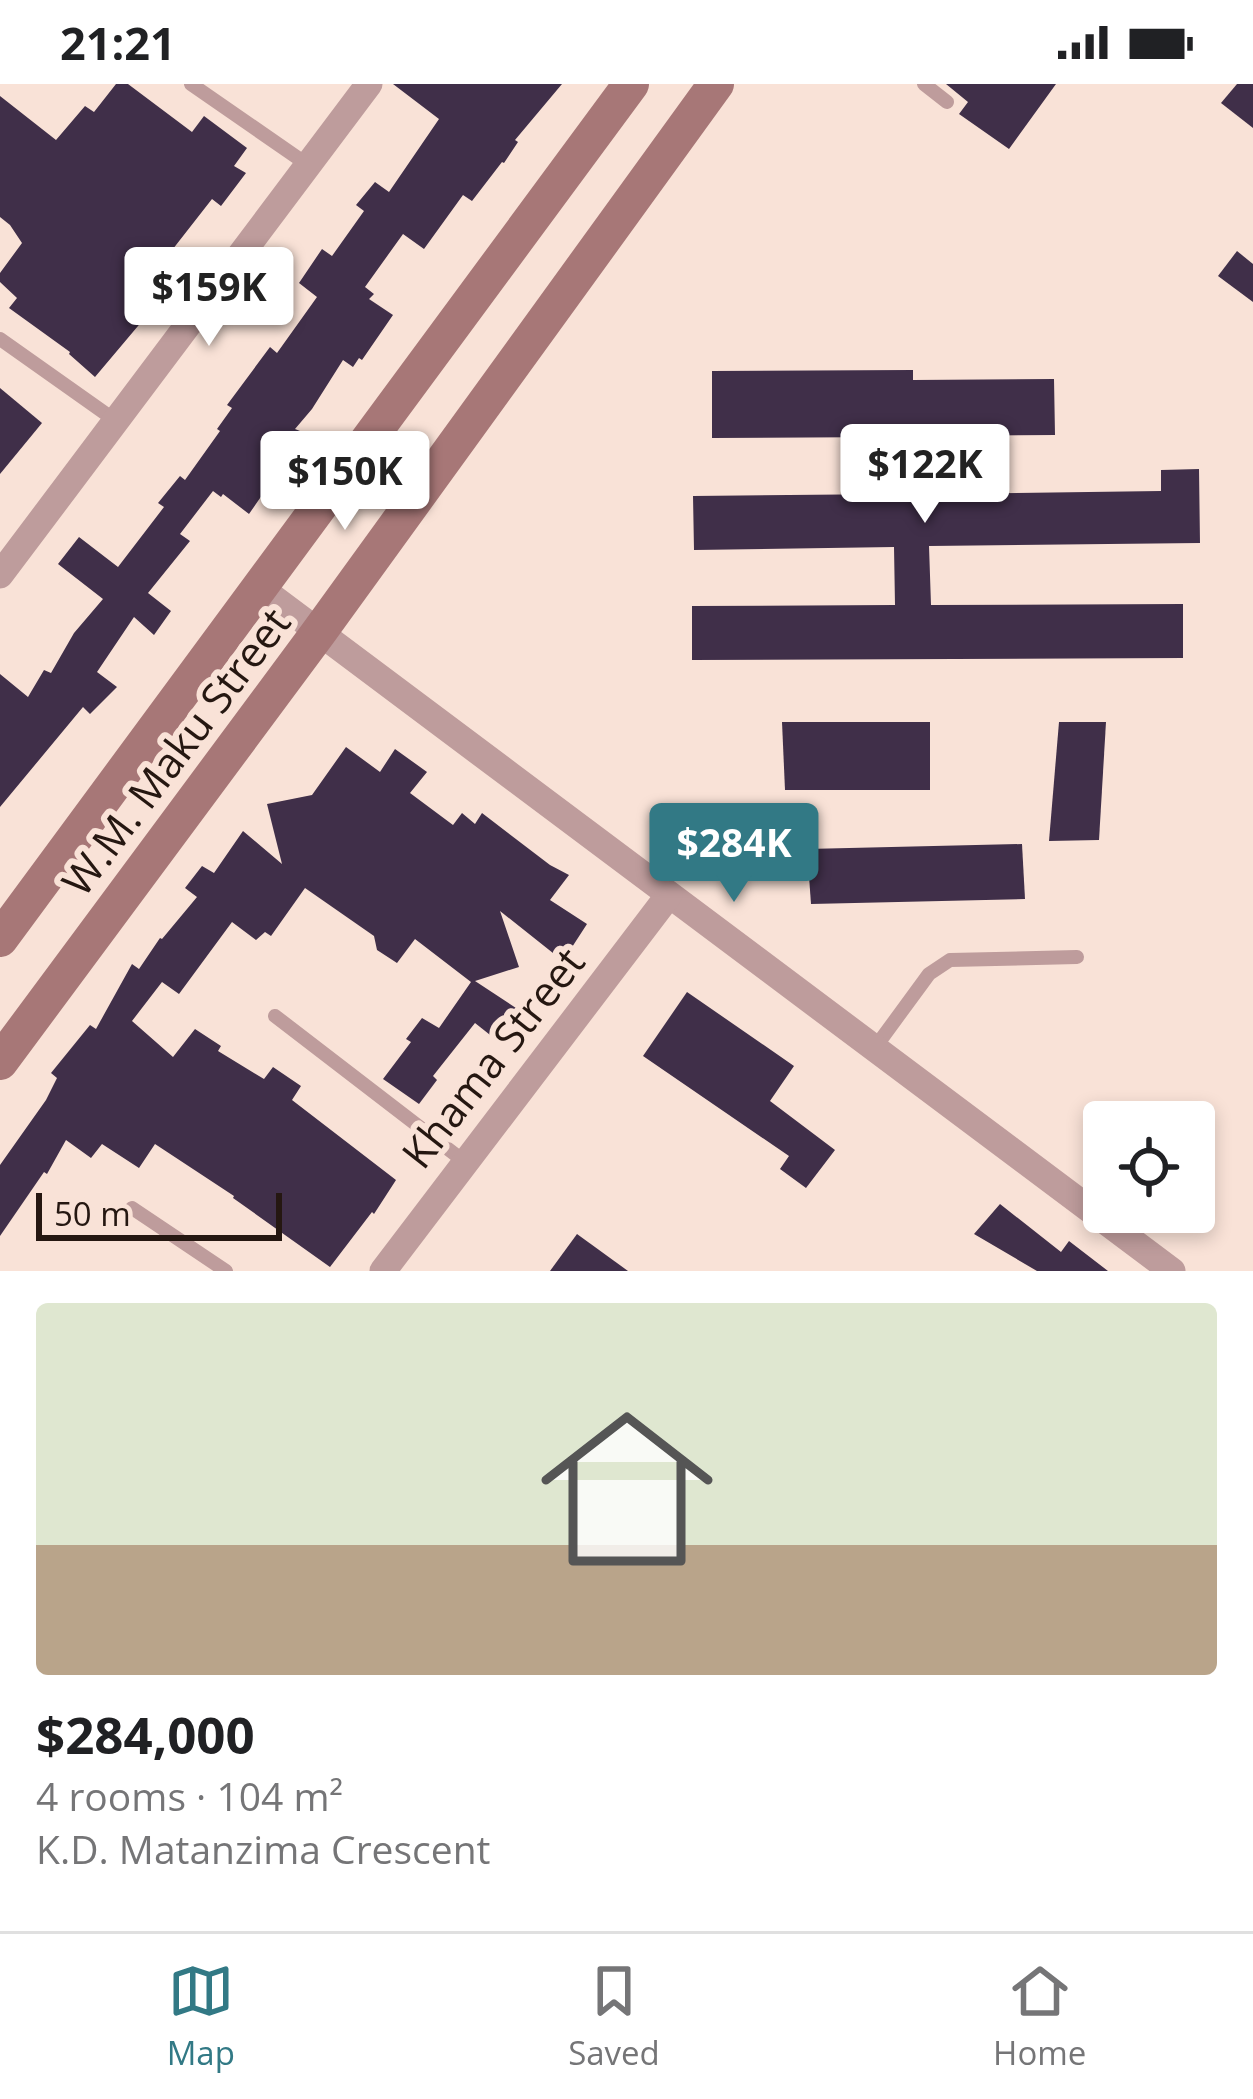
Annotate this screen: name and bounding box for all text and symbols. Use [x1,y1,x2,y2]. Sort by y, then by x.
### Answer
text: 21:21 [60,12,176,73]
pin: $159K [125,247,293,349]
text: $159K [151,259,267,312]
pin: $122K [841,424,1009,526]
pin: $150K [261,431,429,533]
text: $122K [867,436,983,489]
text: $150K [287,443,403,496]
street label: W.M. Maku Street [48,595,302,907]
pin: $284K [650,803,818,905]
text: $284K [676,815,792,868]
street label: Khama Street [388,935,596,1179]
map controls [1083,1101,1215,1233]
button: locate [1083,1101,1215,1233]
scale bar [36,1187,282,1240]
text: 50 m [54,1191,131,1236]
icon: home [519,1381,735,1597]
text: $284,000 [36,1699,255,1769]
text: 4 rooms · 104 m² [36,1769,343,1822]
text: K.D. Matanzima Crescent [36,1822,490,1875]
tab: Map [167,1958,235,2075]
tab: Saved [568,1958,660,2075]
tab: Home [993,1958,1086,2075]

